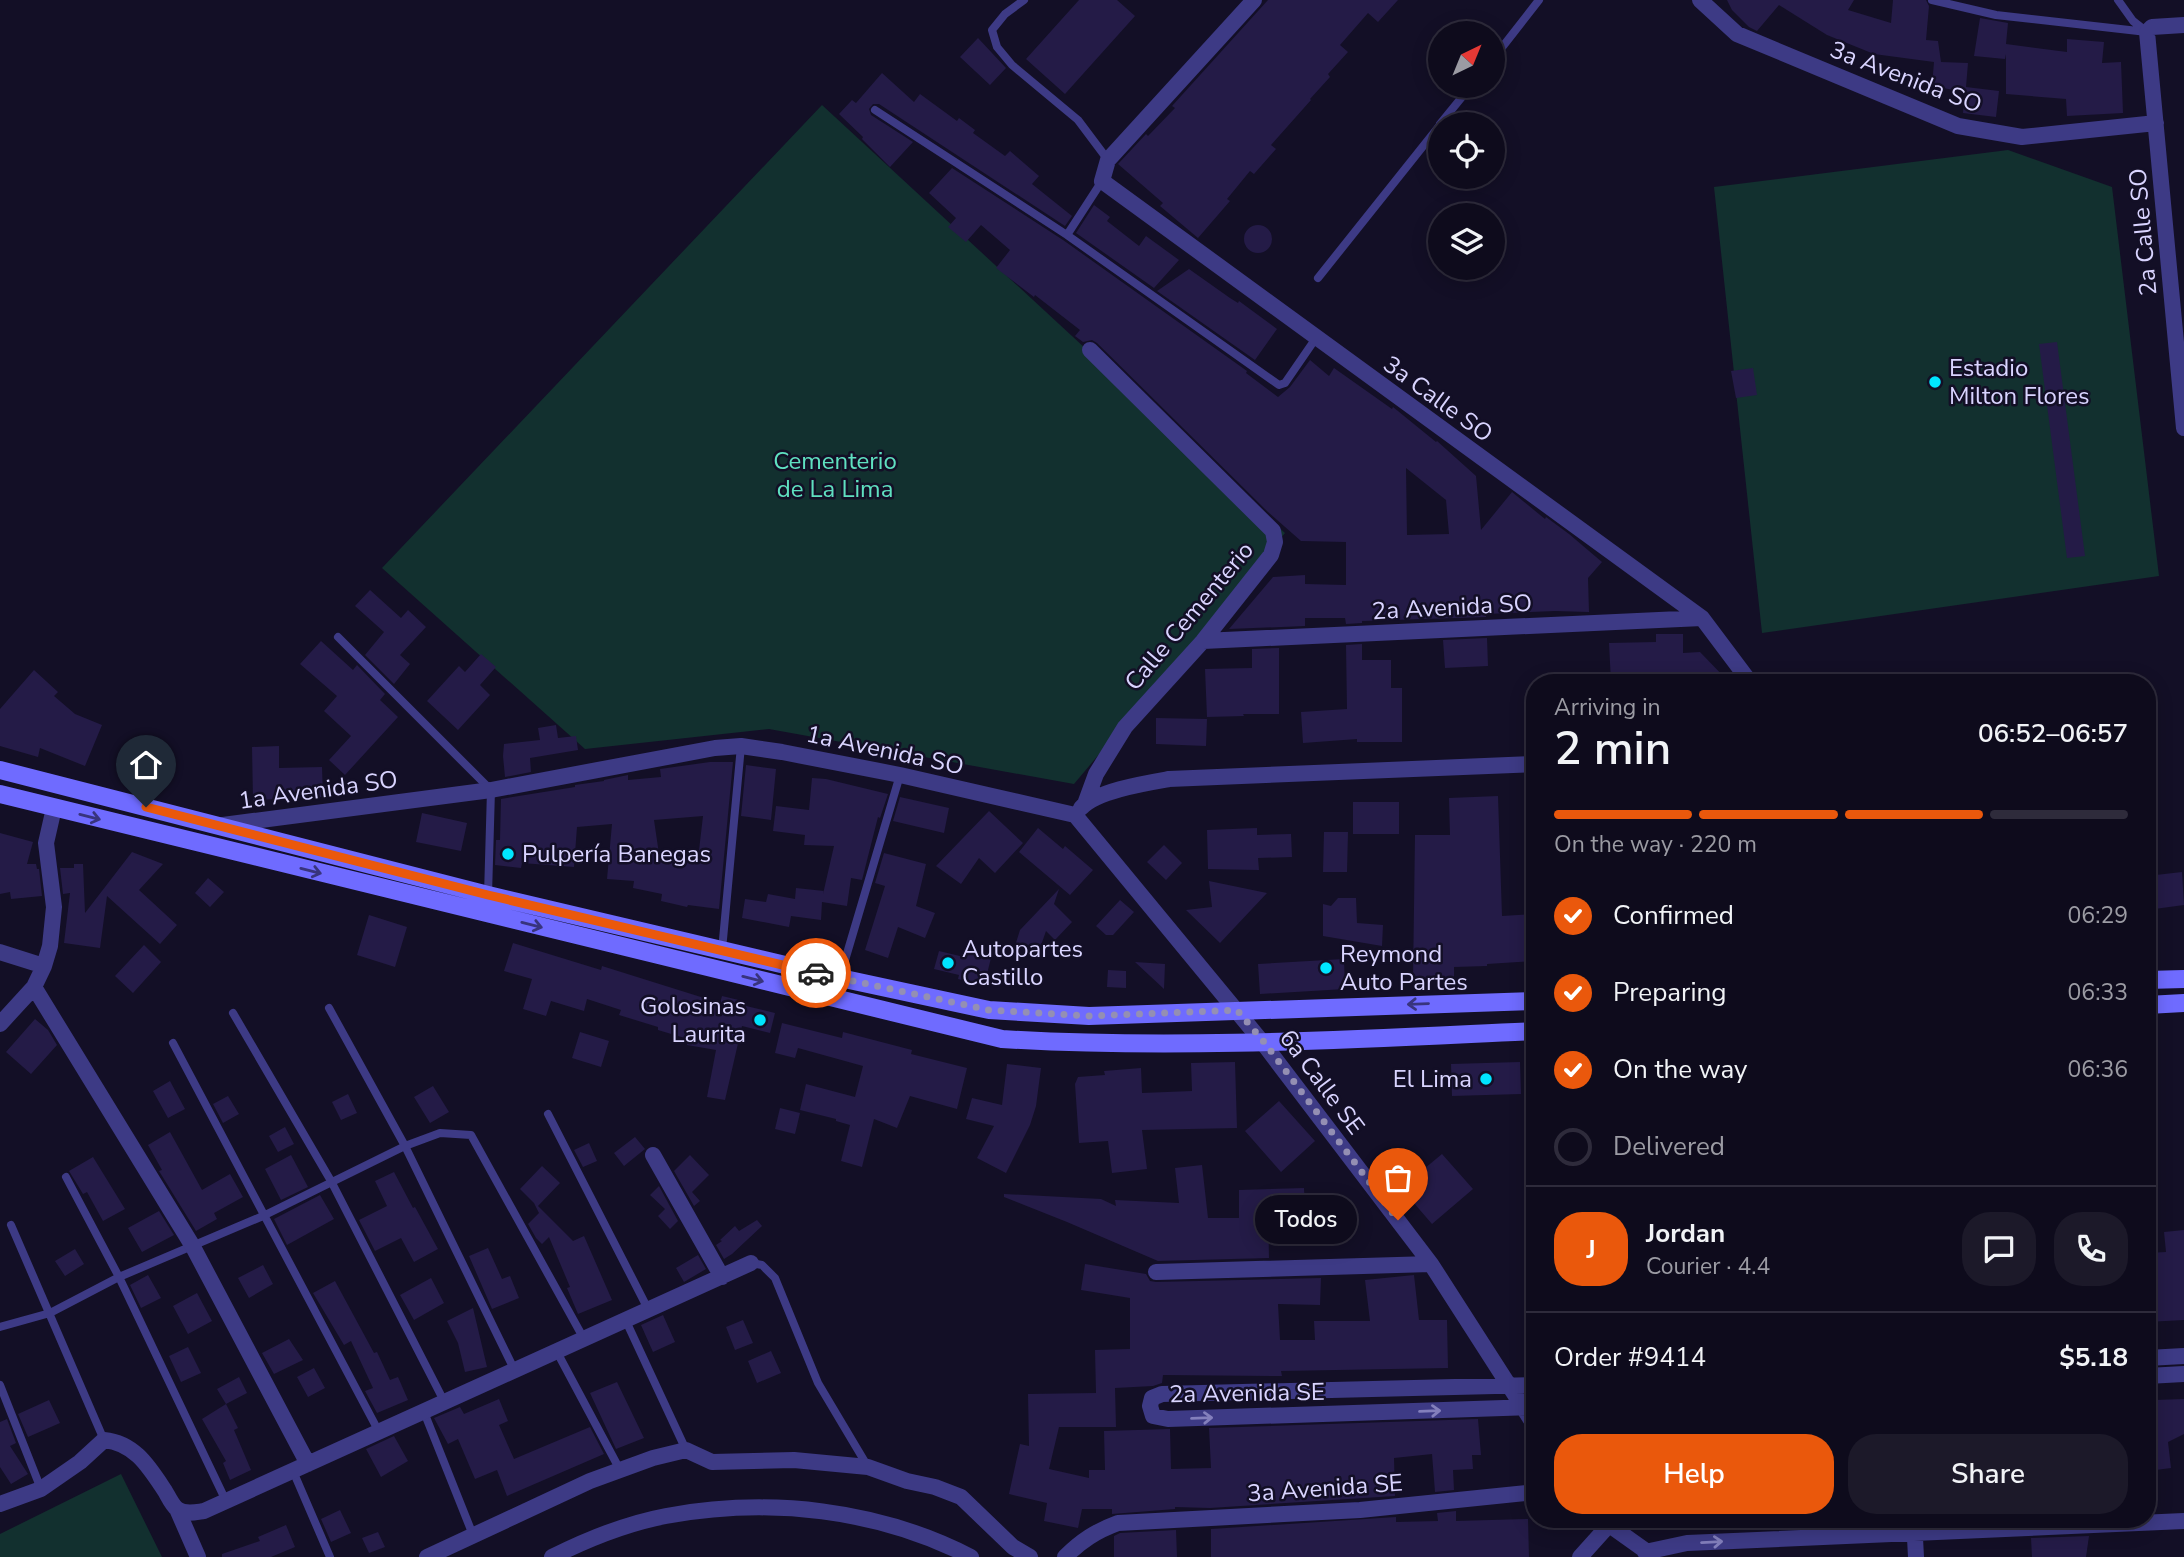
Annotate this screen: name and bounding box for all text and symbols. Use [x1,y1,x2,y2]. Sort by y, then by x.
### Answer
north arrow [1428,21,1505,98]
map controls [1428,21,1505,280]
street label: 3a Avenida SO [1825,33,1987,121]
button: locate [1428,112,1505,189]
street label: 2a Calle SO [2121,167,2165,297]
button: layers [1428,203,1505,280]
street label: 3a Calle SO [1377,348,1499,450]
place label: Estadio Milton Flores [1949,352,2090,412]
marker: Estadio Milton Flores [1927,374,1943,390]
park label: Cementerio de La Lima [773,445,897,505]
street label: Calle Cementerio [1117,535,1261,697]
street label: 2a Avenida SO [1371,587,1533,627]
text: Arriving in [1554,692,1661,723]
text: 06:52–06:57 [1978,716,2128,751]
text: 2 min [1554,717,1671,780]
street label: 1a Avenida SO [803,718,967,782]
pin [116,735,176,807]
icon: home [127,746,165,784]
street label: 1a Avenida SO [236,763,400,817]
one-way arrow [78,811,101,824]
text: On the way · 220 m [1554,829,1757,860]
place label: Pulpería Banegas [522,838,711,870]
marker: Pulpería Banegas [500,846,516,862]
one-way arrow [299,865,322,878]
icon: check [1554,897,1592,935]
text: Confirmed [1613,898,1734,933]
text: 06:29 [2068,900,2128,931]
one-way arrow [520,919,543,932]
place label: Autopartes Castillo [962,933,1083,993]
courier [781,938,851,1008]
place label: Reymond Auto Partes [1340,938,1468,998]
icon: car [797,954,835,992]
marker: Autopartes Castillo [940,955,956,971]
marker: Reymond Auto Partes [1318,960,1334,976]
one-way arrow [741,972,764,986]
icon: check [1554,974,1592,1012]
text: Preparing [1613,975,1726,1010]
text: 06:33 [2068,977,2128,1008]
place label: Golosinas Laurita [640,990,746,1050]
one-way arrow [1406,998,1429,1011]
marker: Golosinas Laurita [752,1012,768,1028]
street label: 6a Calle SE [1272,1023,1372,1141]
icon: check [1554,1051,1592,1089]
text: On the way [1613,1052,1747,1087]
text: 06:36 [2068,1054,2128,1085]
place label: El Lima [1393,1063,1472,1095]
marker: El Lima [1478,1071,1494,1087]
text: Delivered [1613,1129,1725,1164]
pin [1368,1148,1428,1220]
icon: bag [1379,1159,1417,1197]
callout: Todos [1254,1196,1356,1244]
text: Todos [1275,1204,1338,1235]
button: chat [1962,1212,2036,1286]
button: phone [2054,1212,2128,1286]
text: Jordan [1646,1216,1725,1251]
text: J [1586,1232,1596,1267]
text: Courier · 4.4 [1646,1251,1770,1282]
text: Order #9414 [1554,1340,1706,1375]
text: $5.18 [2059,1340,2128,1375]
street label: 2a Avenida SE [1169,1376,1325,1410]
one-way arrow [1418,1404,1441,1417]
one-way arrow [1191,1411,1214,1425]
button: Help [1554,1434,1834,1514]
button: Share [1848,1434,2128,1514]
street label: 3a Avenida SE [1246,1467,1404,1509]
one-way arrow [1700,1535,1723,1548]

